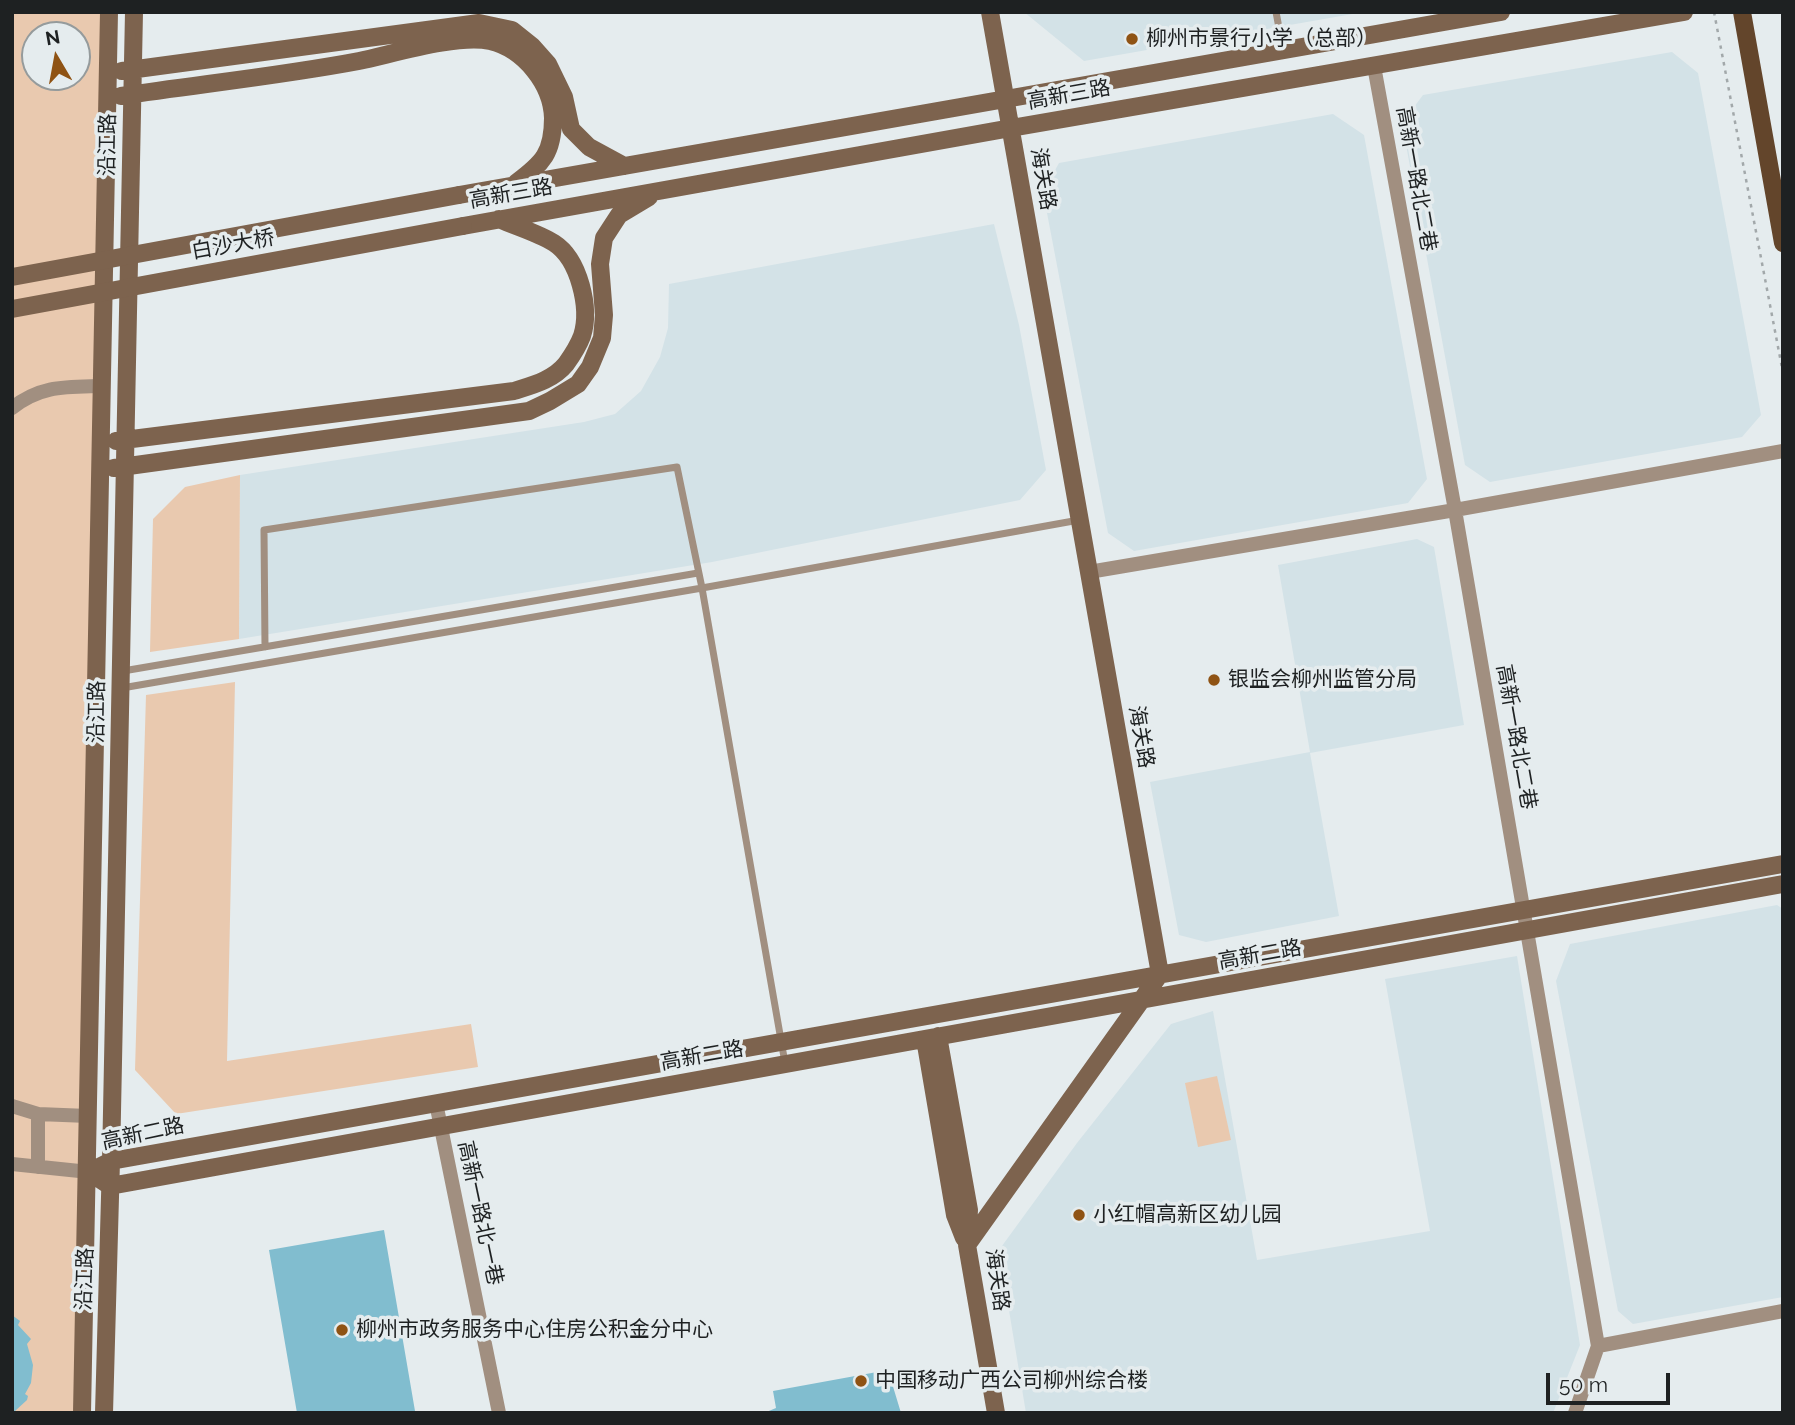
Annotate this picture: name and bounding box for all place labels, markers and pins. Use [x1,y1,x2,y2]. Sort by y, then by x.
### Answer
place label: 柳州市景行小学（总部） [1146,26,1377,52]
marker: 柳州市景行小学（总部） [1124,31,1140,47]
place label: 银监会柳州监管分局 [1228,667,1417,693]
marker: 银监会柳州监管分局 [1206,672,1222,688]
place label: 小红帽高新区幼儿园 [1093,1202,1282,1228]
marker: 小红帽高新区幼儿园 [1071,1207,1087,1223]
place label: 柳州市政务服务中心住房公积金分中心 [356,1317,713,1343]
marker: 柳州市政务服务中心住房公积金分中心 [334,1322,350,1338]
place label: 中国移动广西公司柳州综合楼 [875,1368,1148,1394]
marker: 中国移动广西公司柳州综合楼 [853,1373,869,1389]

